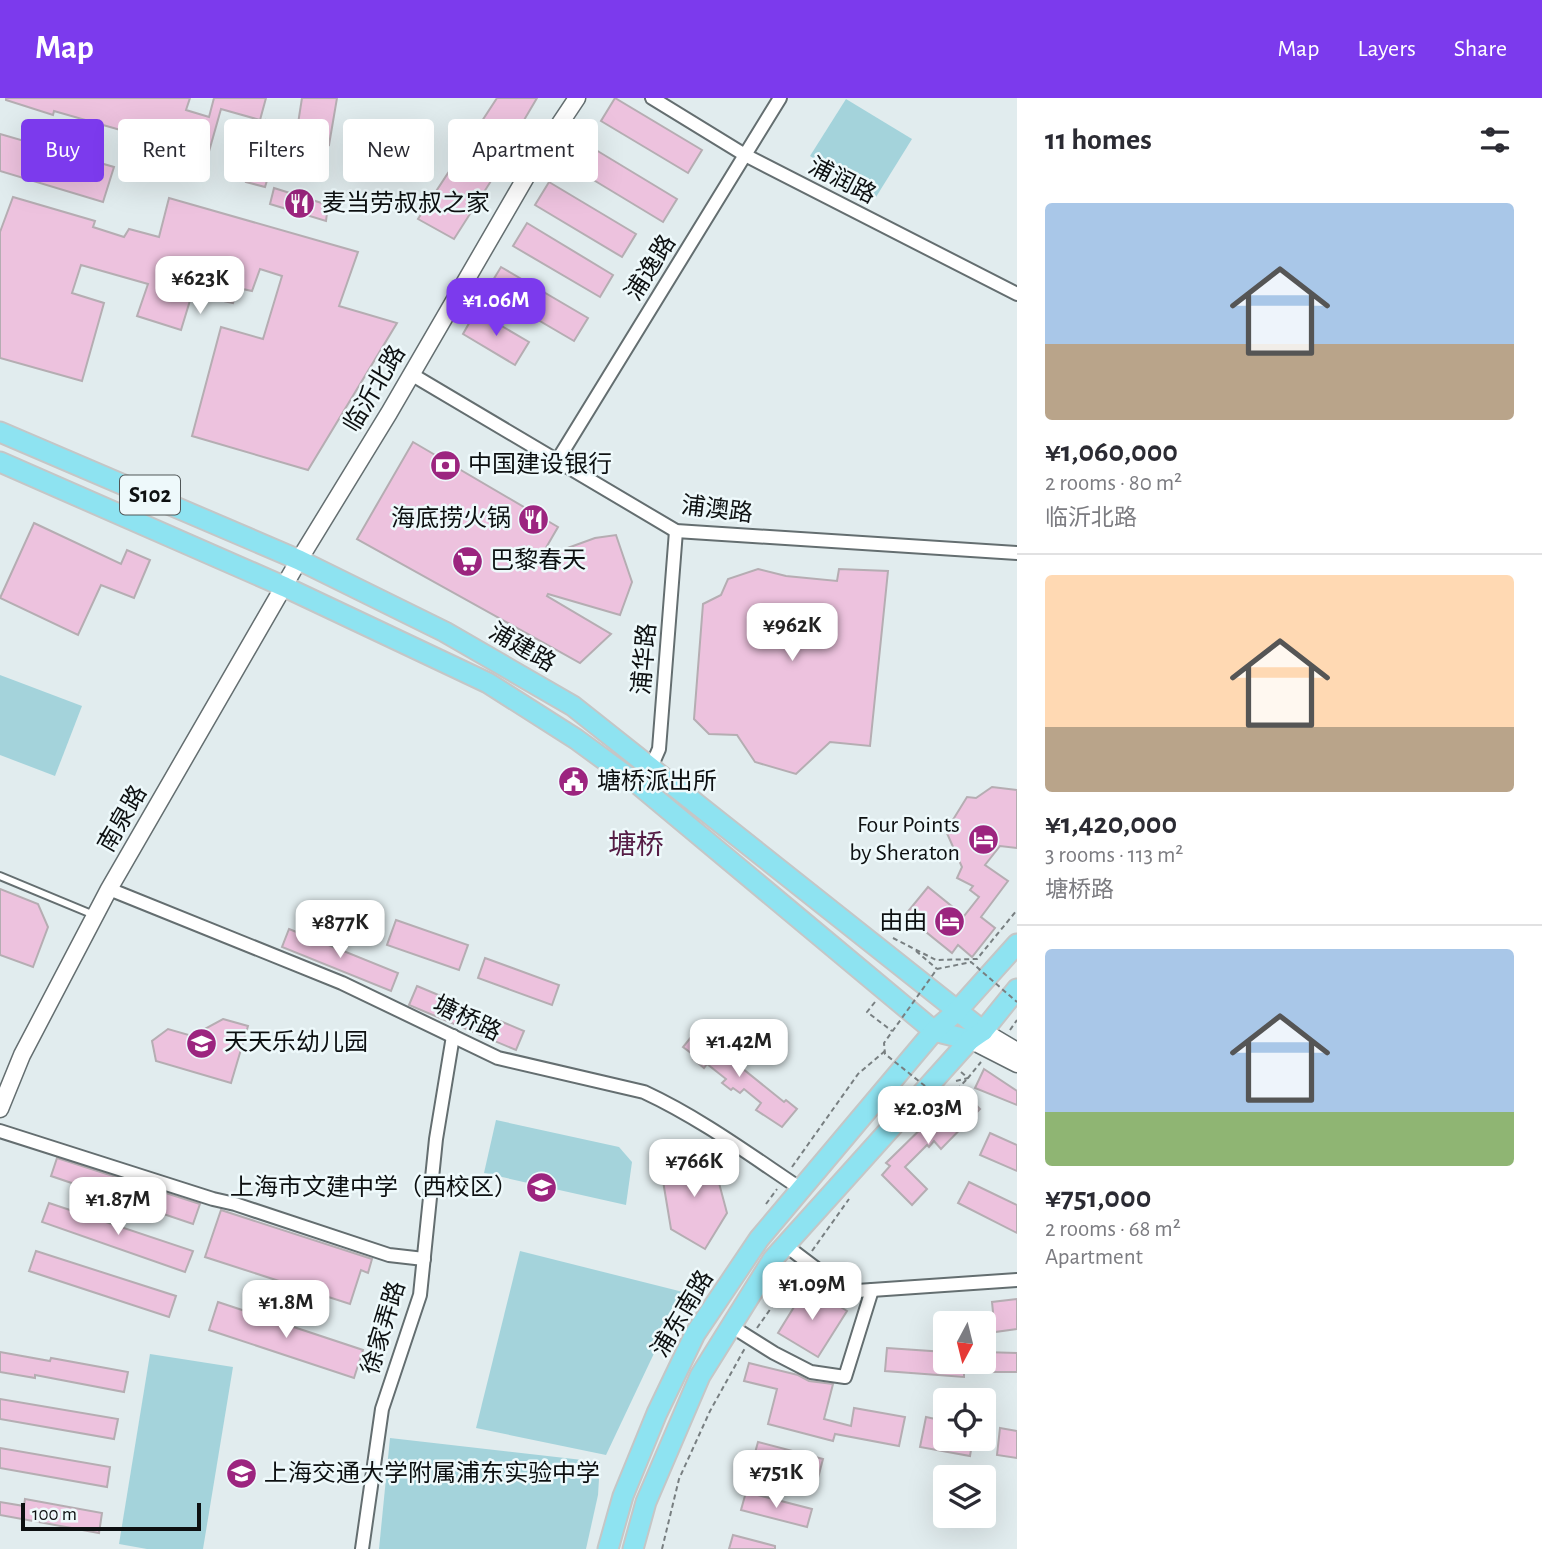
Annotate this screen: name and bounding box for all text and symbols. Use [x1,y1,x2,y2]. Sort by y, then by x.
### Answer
text: Map [35,32,94,65]
text: Map [1277,37,1319,61]
text: Layers [1357,37,1416,61]
text: Share [1454,37,1507,61]
chip: Buy [21,119,104,182]
chip: Rent [118,119,210,182]
chip: Filters [224,119,329,182]
chip: New [343,119,434,182]
chip: Apartment [448,119,598,182]
icon: filters [1476,121,1514,159]
text: 11 homes [1045,125,1152,155]
street label: 浦润路 [804,152,880,208]
restaurant icon: 麦当劳叔叔之家 [282,187,316,221]
place label: 麦当劳叔叔之家 [322,190,490,216]
street label: 浦逸路 [620,230,680,305]
icon: home [1217,248,1343,374]
pin: ¥623K [151,256,249,316]
text: ¥623K [171,267,229,290]
pin: ¥1.06M [439,278,553,338]
text: ¥1.06M [462,289,530,312]
street label: 临沂北路 [338,341,410,436]
text: ¥1,060,000 [1045,437,1178,467]
bank icon: 中国建设银行 [428,448,462,482]
place label: 中国建设银行 [468,451,612,477]
text: 2 rooms · 80 m² [1045,472,1182,495]
road number: S102 [120,476,180,514]
street label: 浦澳路 [680,492,754,526]
restaurant icon: 海底捞火锅 [517,502,551,536]
place label: 海底捞火锅 [391,505,511,531]
text: 临沂北路 [1045,507,1137,530]
supermarket icon: 巴黎春天 [450,544,484,578]
place label: 巴黎春天 [490,547,586,573]
pin: ¥962K [743,603,841,663]
text: ¥962K [763,614,821,637]
street label: 浦建路 [485,618,560,676]
icon: home [1217,620,1343,746]
street label: 浦华路 [628,622,660,696]
public building icon: 塘桥派出所 [557,765,591,799]
place label: 塘桥派出所 [597,768,717,794]
street label: 南泉路 [93,781,151,856]
text: ¥1,420,000 [1045,809,1177,839]
place label: Four Points by Sheraton [849,813,960,865]
hotel icon: Four Points by Sheraton [966,822,1000,856]
district label: 塘桥 [608,830,664,860]
text: 3 rooms · 113 m² [1045,844,1183,867]
text: 塘桥路 [1045,879,1114,902]
pin: ¥877K [291,900,389,960]
hotel icon: 由由 [933,905,967,939]
place label: 由由 [879,908,927,934]
text: ¥877K [312,911,368,934]
street label: 塘桥路 [429,991,505,1046]
icon: home [1217,995,1343,1121]
pin: ¥1.42M [682,1020,796,1079]
school or university icon: 天天乐幼儿园 [184,1026,218,1060]
place label: 天天乐幼儿园 [224,1029,368,1055]
text: ¥1.42M [706,1030,772,1053]
pin: ¥2.03M [871,1086,985,1146]
text: ¥2.03M [894,1097,962,1120]
pin: ¥766K [645,1140,743,1199]
text: ¥766K [665,1150,723,1173]
school or university icon: 上海市文建中学（西校区） [524,1171,558,1205]
place label: 上海市文建中学（西校区） [230,1174,518,1200]
pin: ¥1.87M [61,1178,175,1237]
text: ¥751,000 [1045,1183,1151,1213]
text: ¥1.87M [85,1188,151,1211]
text: 2 rooms · 68 m² [1045,1218,1181,1241]
text: Apartment [1045,1246,1143,1269]
pin: ¥1.09M [755,1262,869,1322]
street label: 浦东南路 [646,1266,718,1361]
text: ¥1.09M [778,1273,846,1296]
street label: 徐家弄路 [357,1278,410,1377]
pin: ¥1.8M [237,1280,335,1340]
text: ¥1.8M [258,1291,314,1314]
north arrow [933,1311,996,1374]
map controls [933,1311,996,1528]
button: locate [933,1388,996,1451]
pin: ¥751K [727,1450,825,1510]
school or university icon: 上海交通大学附属浦东实验中学 [224,1457,258,1491]
place label: 上海交通大学附属浦东实验中学 [264,1460,600,1486]
text: ¥751K [749,1461,803,1484]
button: layers [933,1465,996,1528]
scale bar [21,1500,201,1532]
text: 100 m [32,1505,77,1524]

